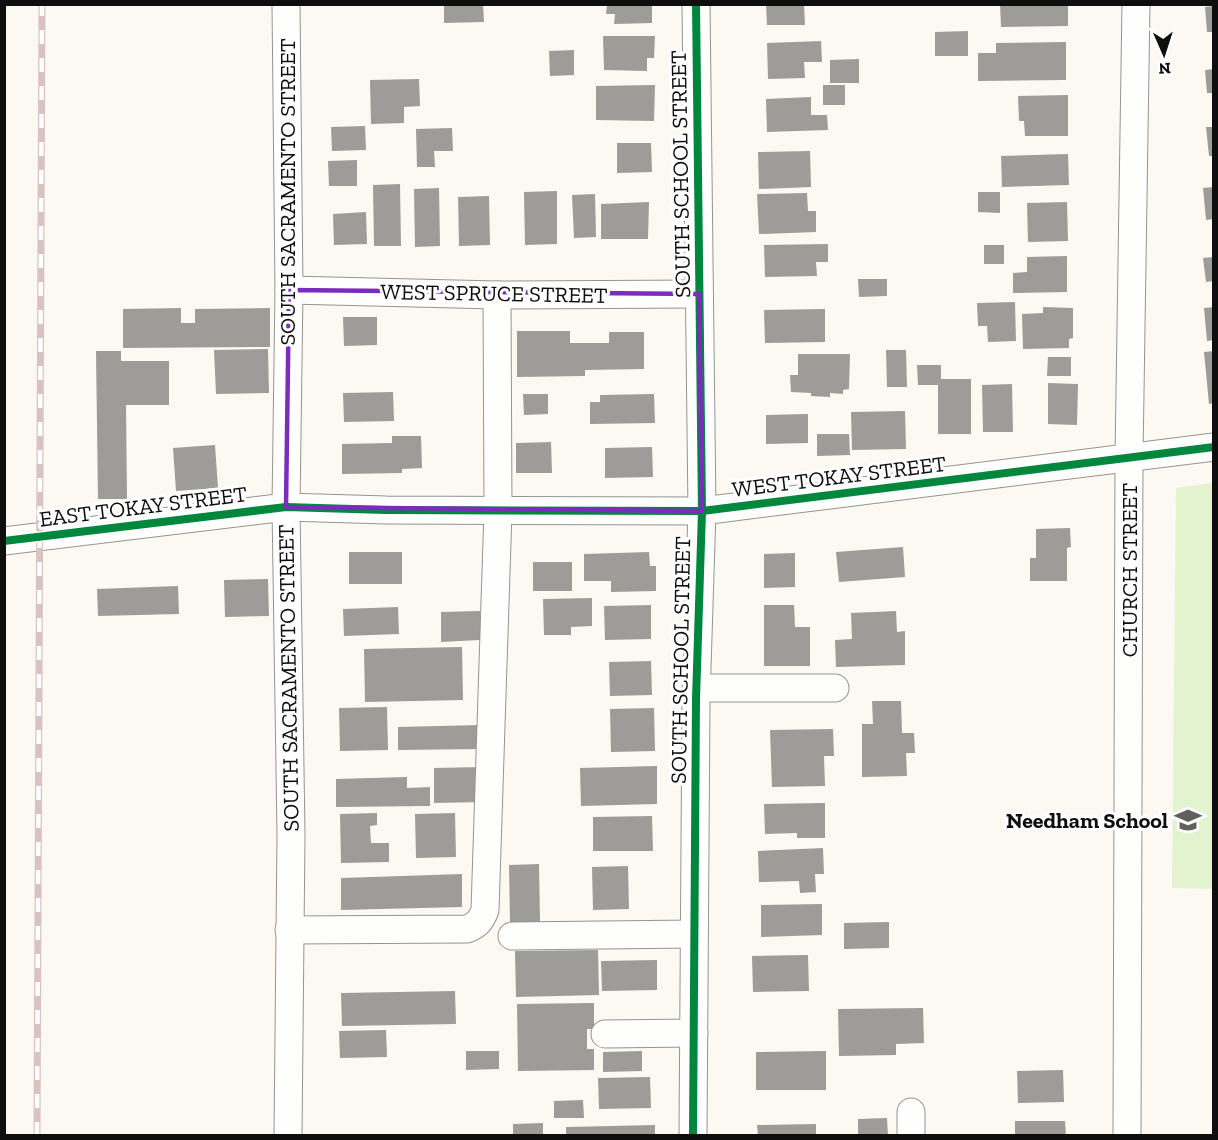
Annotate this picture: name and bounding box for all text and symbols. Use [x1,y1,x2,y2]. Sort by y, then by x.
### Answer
north arrow [1134,24,1194,84]
street label: SOUTH SACRAMENTO STREET [274,38,301,346]
street label: SOUTH SCHOOL STREET [665,50,696,298]
text: N [1158,59,1171,78]
street label: WEST SPRUCE STREET [380,278,608,309]
street label: WEST TOKAY STREET [731,450,948,503]
street label: EAST TOKAY STREET [38,480,249,533]
street label: CHURCH STREET [1116,482,1143,657]
street label: SOUTH SACRAMENTO STREET [272,524,305,832]
street label: SOUTH SCHOOL STREET [665,536,696,784]
school or university icon: Needham School [1173,805,1203,835]
place label: Needham School [1006,807,1168,834]

